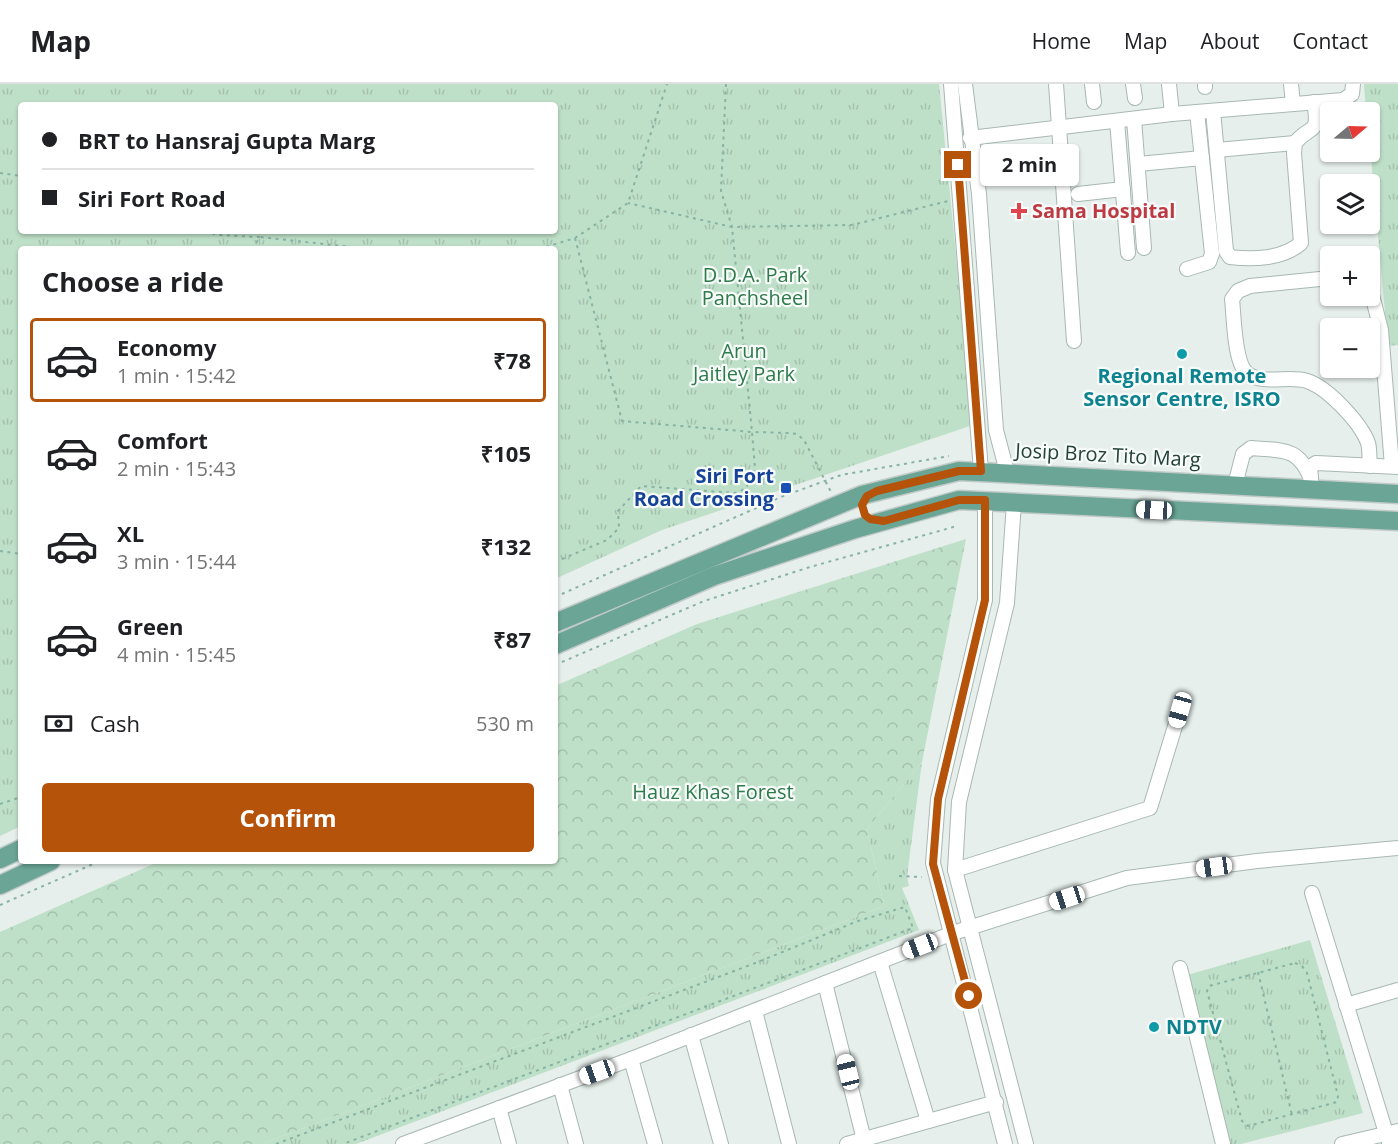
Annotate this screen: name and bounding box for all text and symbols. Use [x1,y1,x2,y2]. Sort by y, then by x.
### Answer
text: Map [30,22,91,60]
text: Home [1032,27,1091,55]
text: Map [1124,27,1167,55]
text: About [1200,27,1260,55]
text: Contact [1293,27,1368,55]
north arrow [1320,102,1380,162]
map controls [1320,102,1380,378]
text: BRT to Hansraj Gupta Marg [78,125,375,155]
callout: 2 min [979,144,1078,186]
route end [944,151,971,178]
text: 2 min [1002,151,1057,178]
button: layers [1320,174,1380,234]
text: Siri Fort Road [78,183,226,213]
place label: Sama Hospital [1032,197,1175,224]
marker: Sama Hospital [1010,202,1028,220]
button: + [1320,246,1380,306]
park label: D.D.A. Park Panchsheel [702,261,808,311]
text: Choose a ride [42,263,224,300]
button: − [1320,318,1380,378]
text: Economy [117,332,216,362]
icon: car [45,333,99,387]
park label: Arun Jaitley Park [691,337,795,387]
text: ₹78 [493,345,531,375]
marker: Regional Remote Sensor Centre, ISRO [1175,347,1189,361]
text: 1 min · 15:42 [117,362,236,389]
place label: Regional Remote Sensor Centre, ISRO [1083,362,1281,412]
text: Comfort [117,425,208,455]
icon: car [45,426,99,480]
street label: Josip Broz Tito Marg [1013,436,1202,473]
text: ₹105 [481,438,531,468]
text: 2 min · 15:43 [117,455,236,482]
place label: Siri Fort Road Crossing [634,462,775,512]
marker: Siri Fort Road Crossing [779,481,793,495]
car [1136,500,1172,520]
text: XL [117,518,144,548]
icon: car [45,519,99,573]
text: ₹132 [481,531,531,561]
text: 3 min · 15:44 [117,548,236,575]
text: Green [117,611,183,641]
icon: car [45,612,99,666]
text: ₹87 [493,624,531,654]
text: 4 min · 15:45 [117,641,236,668]
car [1166,690,1194,730]
icon: cash [42,707,75,740]
text: Cash [90,708,140,738]
text: 530 m [476,710,534,737]
park label: Hauz Khas Forest [632,778,794,805]
button: Confirm [42,783,534,852]
car [1195,856,1233,878]
car [1047,884,1087,912]
car [900,931,940,961]
route start [955,982,982,1009]
place label: NDTV [1166,1013,1222,1040]
marker: NDTV [1147,1020,1161,1034]
car [835,1052,861,1092]
car [577,1057,617,1087]

